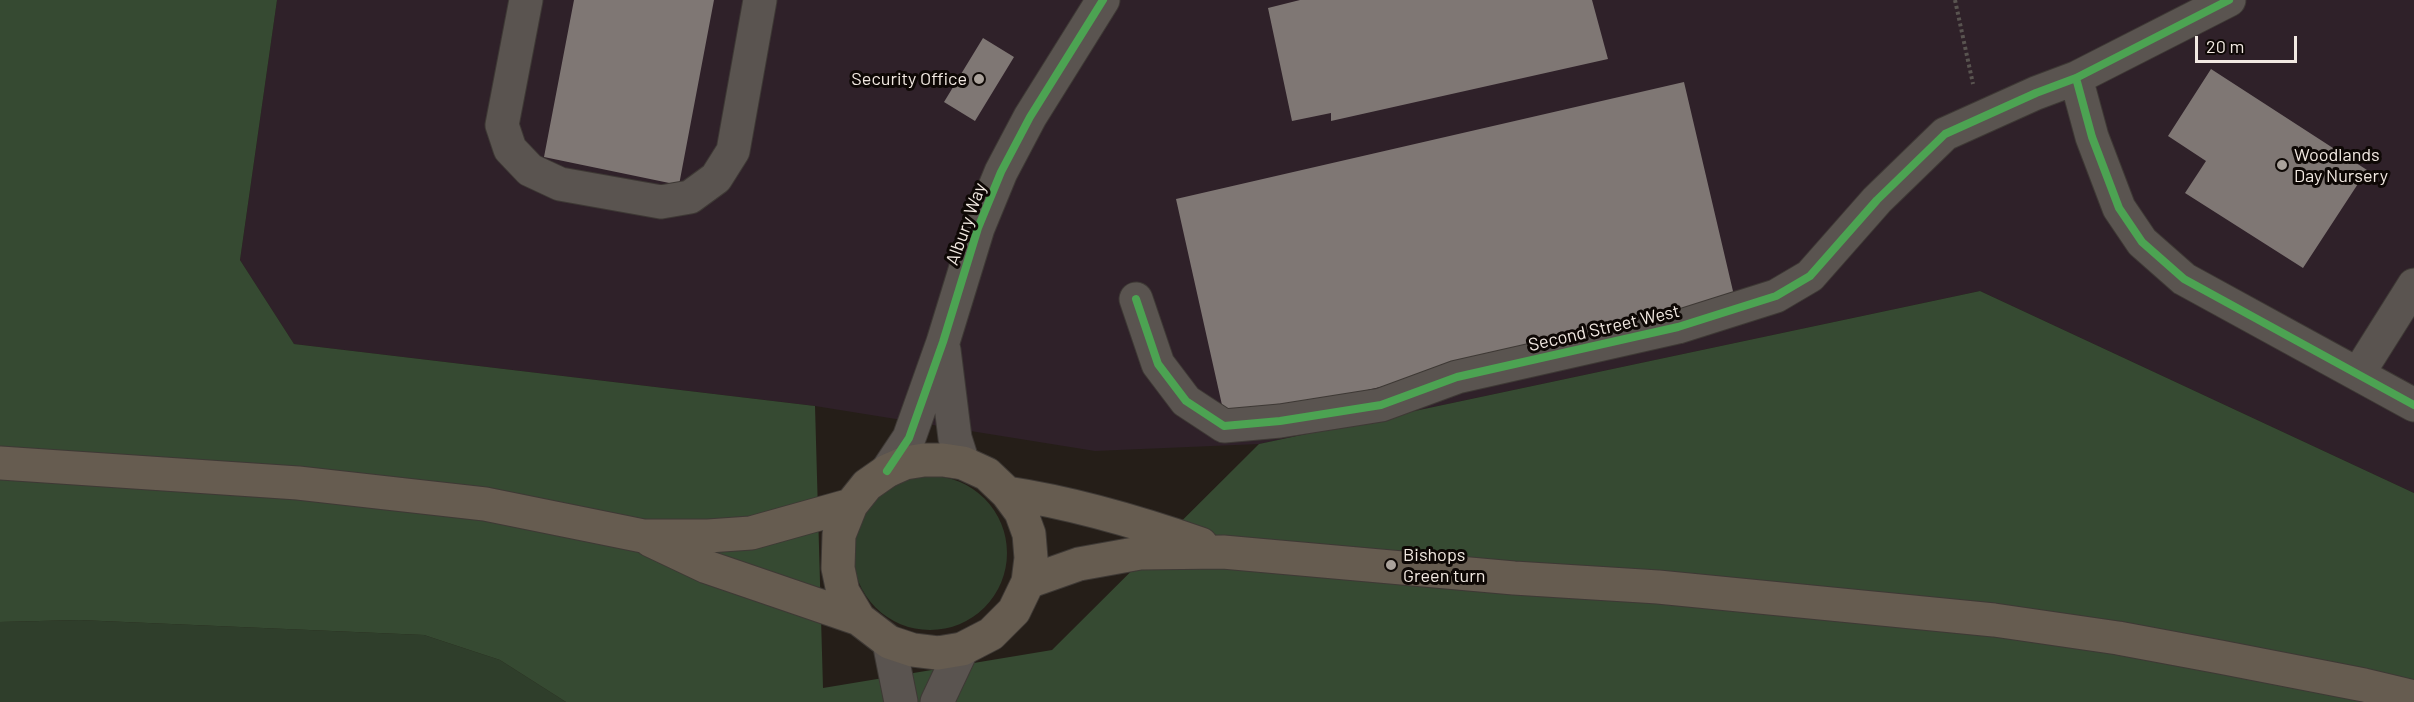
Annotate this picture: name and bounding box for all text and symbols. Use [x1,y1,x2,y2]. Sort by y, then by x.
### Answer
scale bar [2198,24,2300,62]
text: 20 m [2206,35,2244,57]
place label: Security Office [851,68,967,90]
marker: Security Office [972,72,986,86]
place label: Woodlands Day Nursery [2294,144,2388,186]
marker: Woodlands Day Nursery [2275,158,2289,172]
street label: Albury Way [941,180,991,268]
street label: Second Street West [1526,300,1682,356]
place label: Bishops Green turn [1403,544,1485,586]
marker: Bishops Green turn [1384,558,1398,572]

